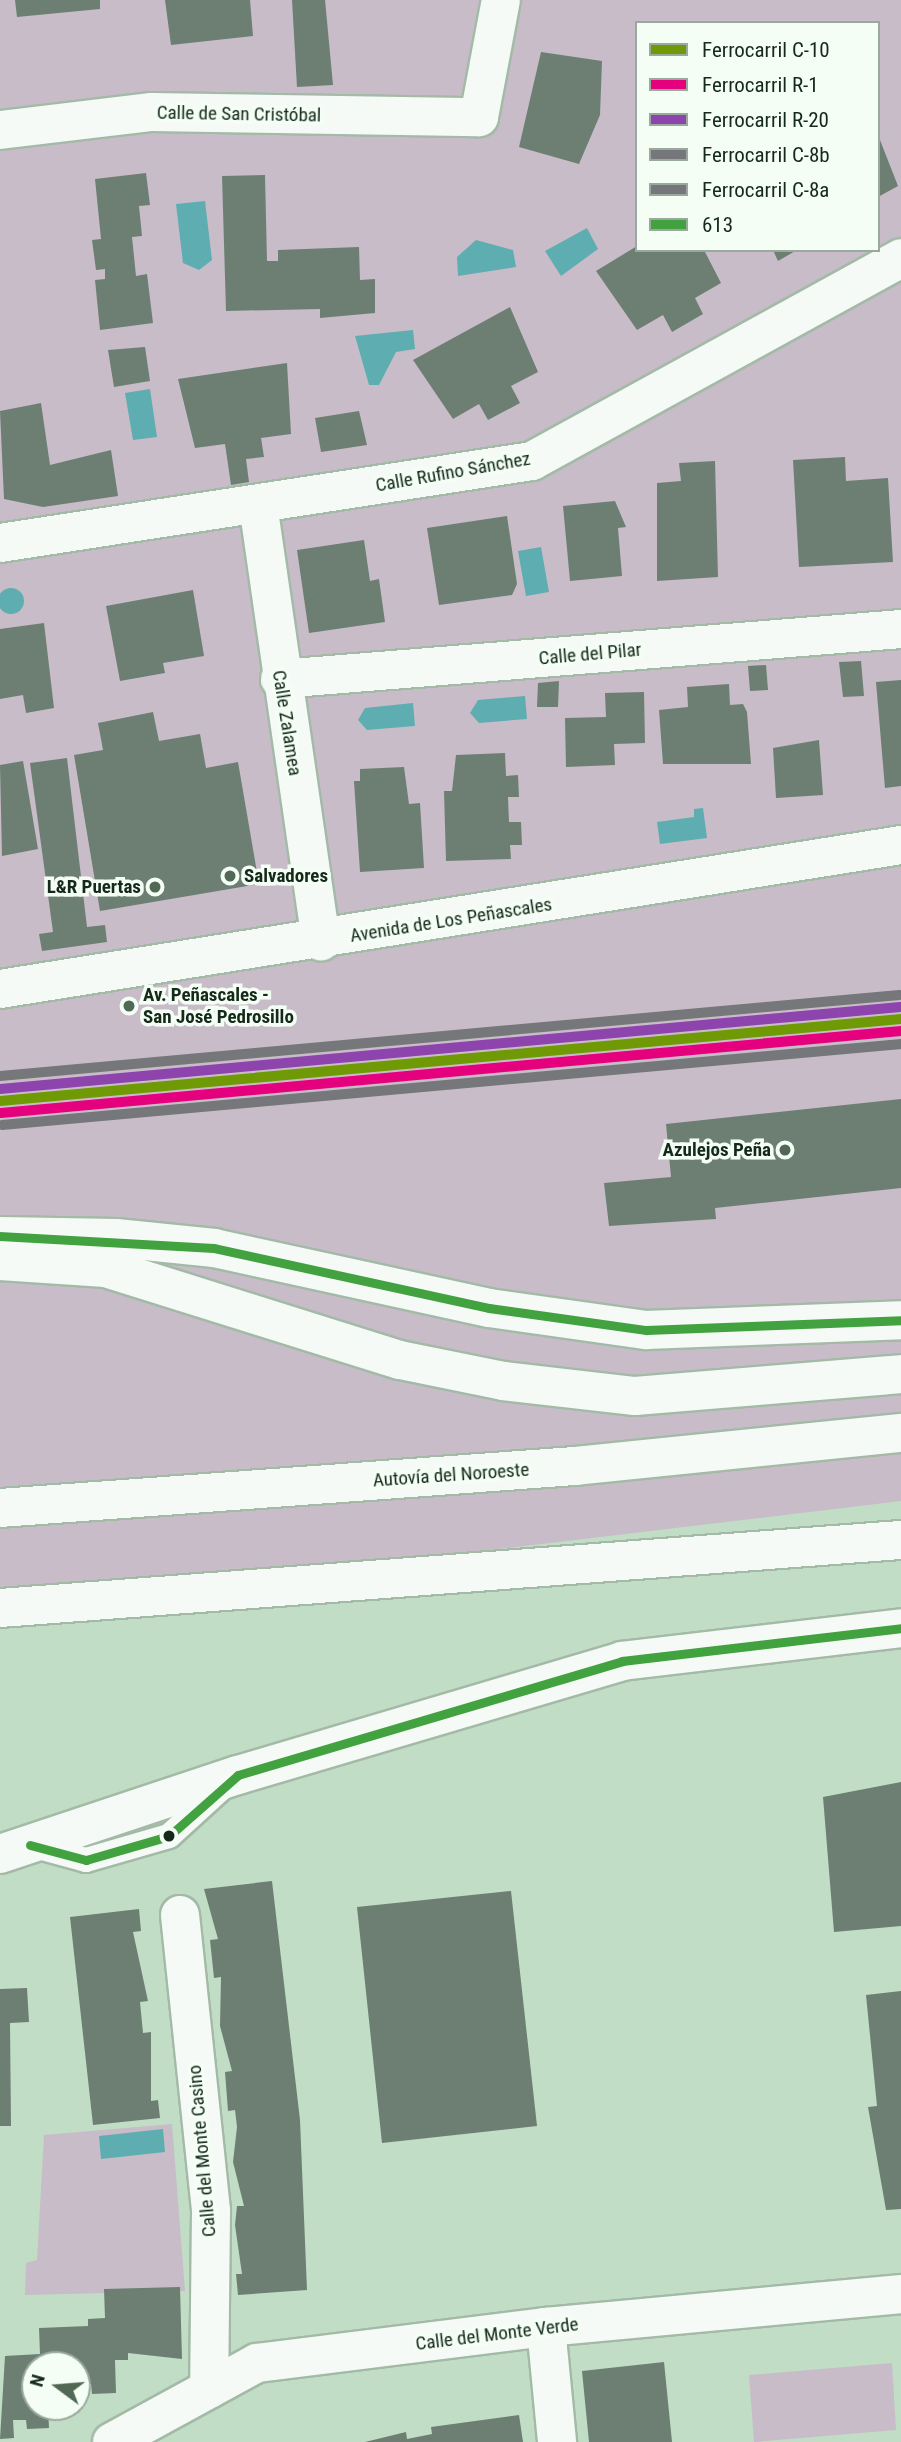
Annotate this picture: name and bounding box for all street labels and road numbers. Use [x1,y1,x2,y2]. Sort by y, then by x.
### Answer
street label: Calle de San Cristóbal [157,101,321,127]
street label: Calle Rufino Sánchez [374,447,532,497]
street label: Calle del Pilar [538,638,642,670]
street label: Calle Zalamea [267,669,307,777]
street label: Avenida de Los Peñascales [348,893,554,947]
street label: Autovía del Noroeste [372,1458,530,1492]
street label: Calle del Monte Casino [183,2064,221,2238]
street label: Calle del Monte Verde [414,2313,580,2355]

